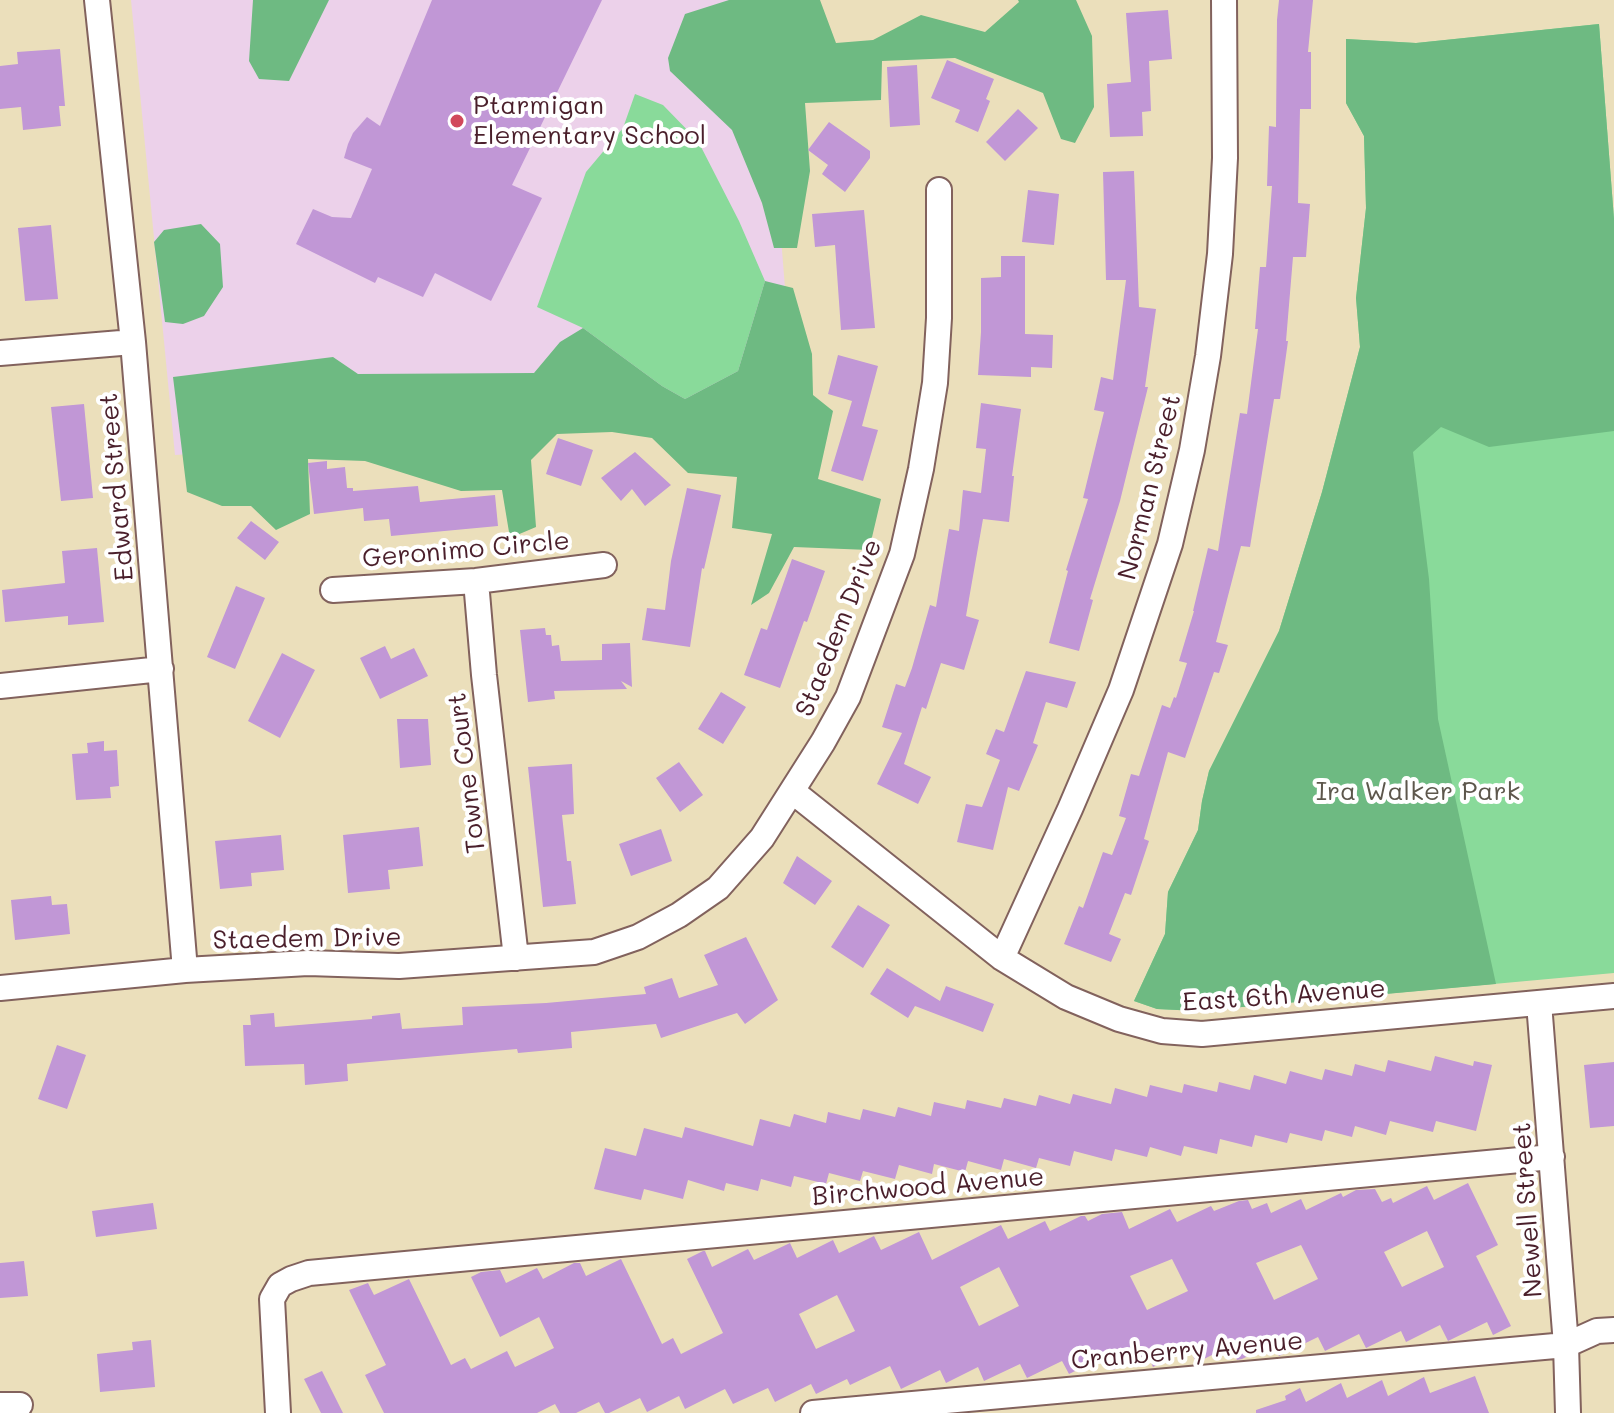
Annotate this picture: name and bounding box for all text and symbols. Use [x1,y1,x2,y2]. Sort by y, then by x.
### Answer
place label: Ptarmigan Elementary School [473,90,706,152]
marker: Ptarmigan Elementary School [448,112,466,130]
street label: Norman Street [1112,391,1188,583]
street label: Edward Street [93,392,141,582]
street label: Geronimo Circle [361,525,571,575]
street label: Staedem Drive [789,535,889,721]
street label: Towne Court [442,691,492,855]
park label: Ira Walker Park [1316,776,1520,808]
street label: Staedem Drive [212,922,402,956]
street label: East 6th Avenue [1181,973,1387,1019]
street label: Newell Street [1506,1121,1550,1299]
street label: Birchwood Avenue [811,1161,1045,1213]
street label: Cranberry Avenue [1070,1325,1304,1377]

